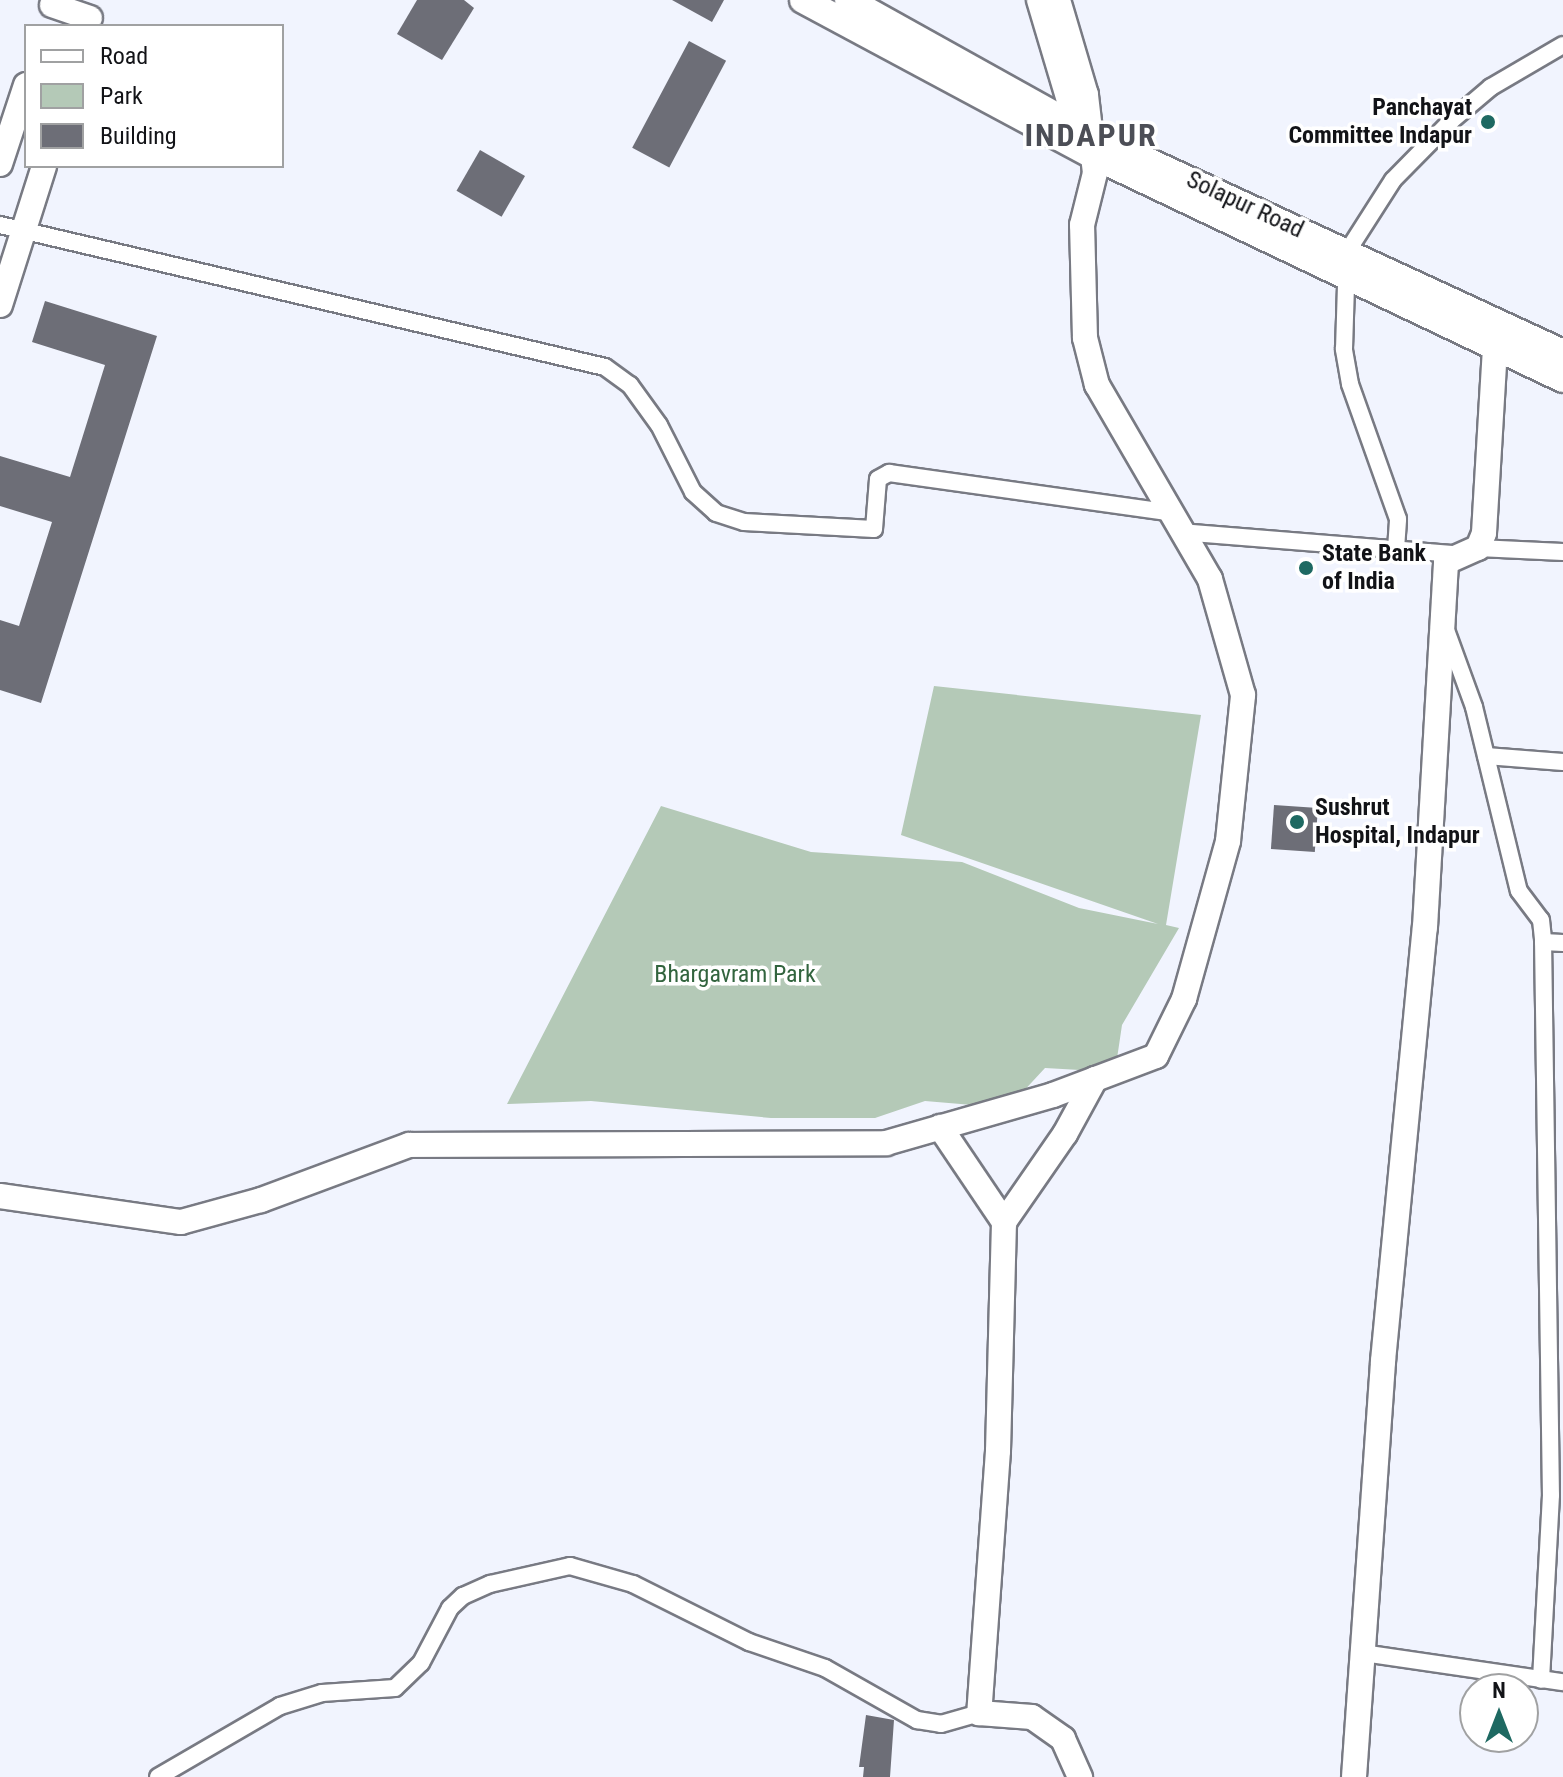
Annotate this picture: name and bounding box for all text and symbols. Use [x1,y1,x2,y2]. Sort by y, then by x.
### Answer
legend [24,24,284,168]
text: Road [100,42,148,70]
text: Park [100,82,143,110]
place label: Panchayat Committee Indapur [1288,94,1472,150]
marker: Panchayat Committee Indapur [1479,113,1497,131]
district label: INDAPUR [1024,116,1158,154]
text: Building [100,122,177,150]
street label: Solapur Road [1182,165,1308,245]
place label: State Bank of India [1322,540,1426,596]
marker: State Bank of India [1297,559,1315,577]
place label: Sushrut Hospital, Indapur [1315,794,1480,850]
marker: Sushrut Hospital, Indapur [1286,811,1308,833]
park label: Bhargavram Park [654,961,816,989]
north arrow [1459,1673,1539,1753]
text: N [1492,1678,1506,1703]

